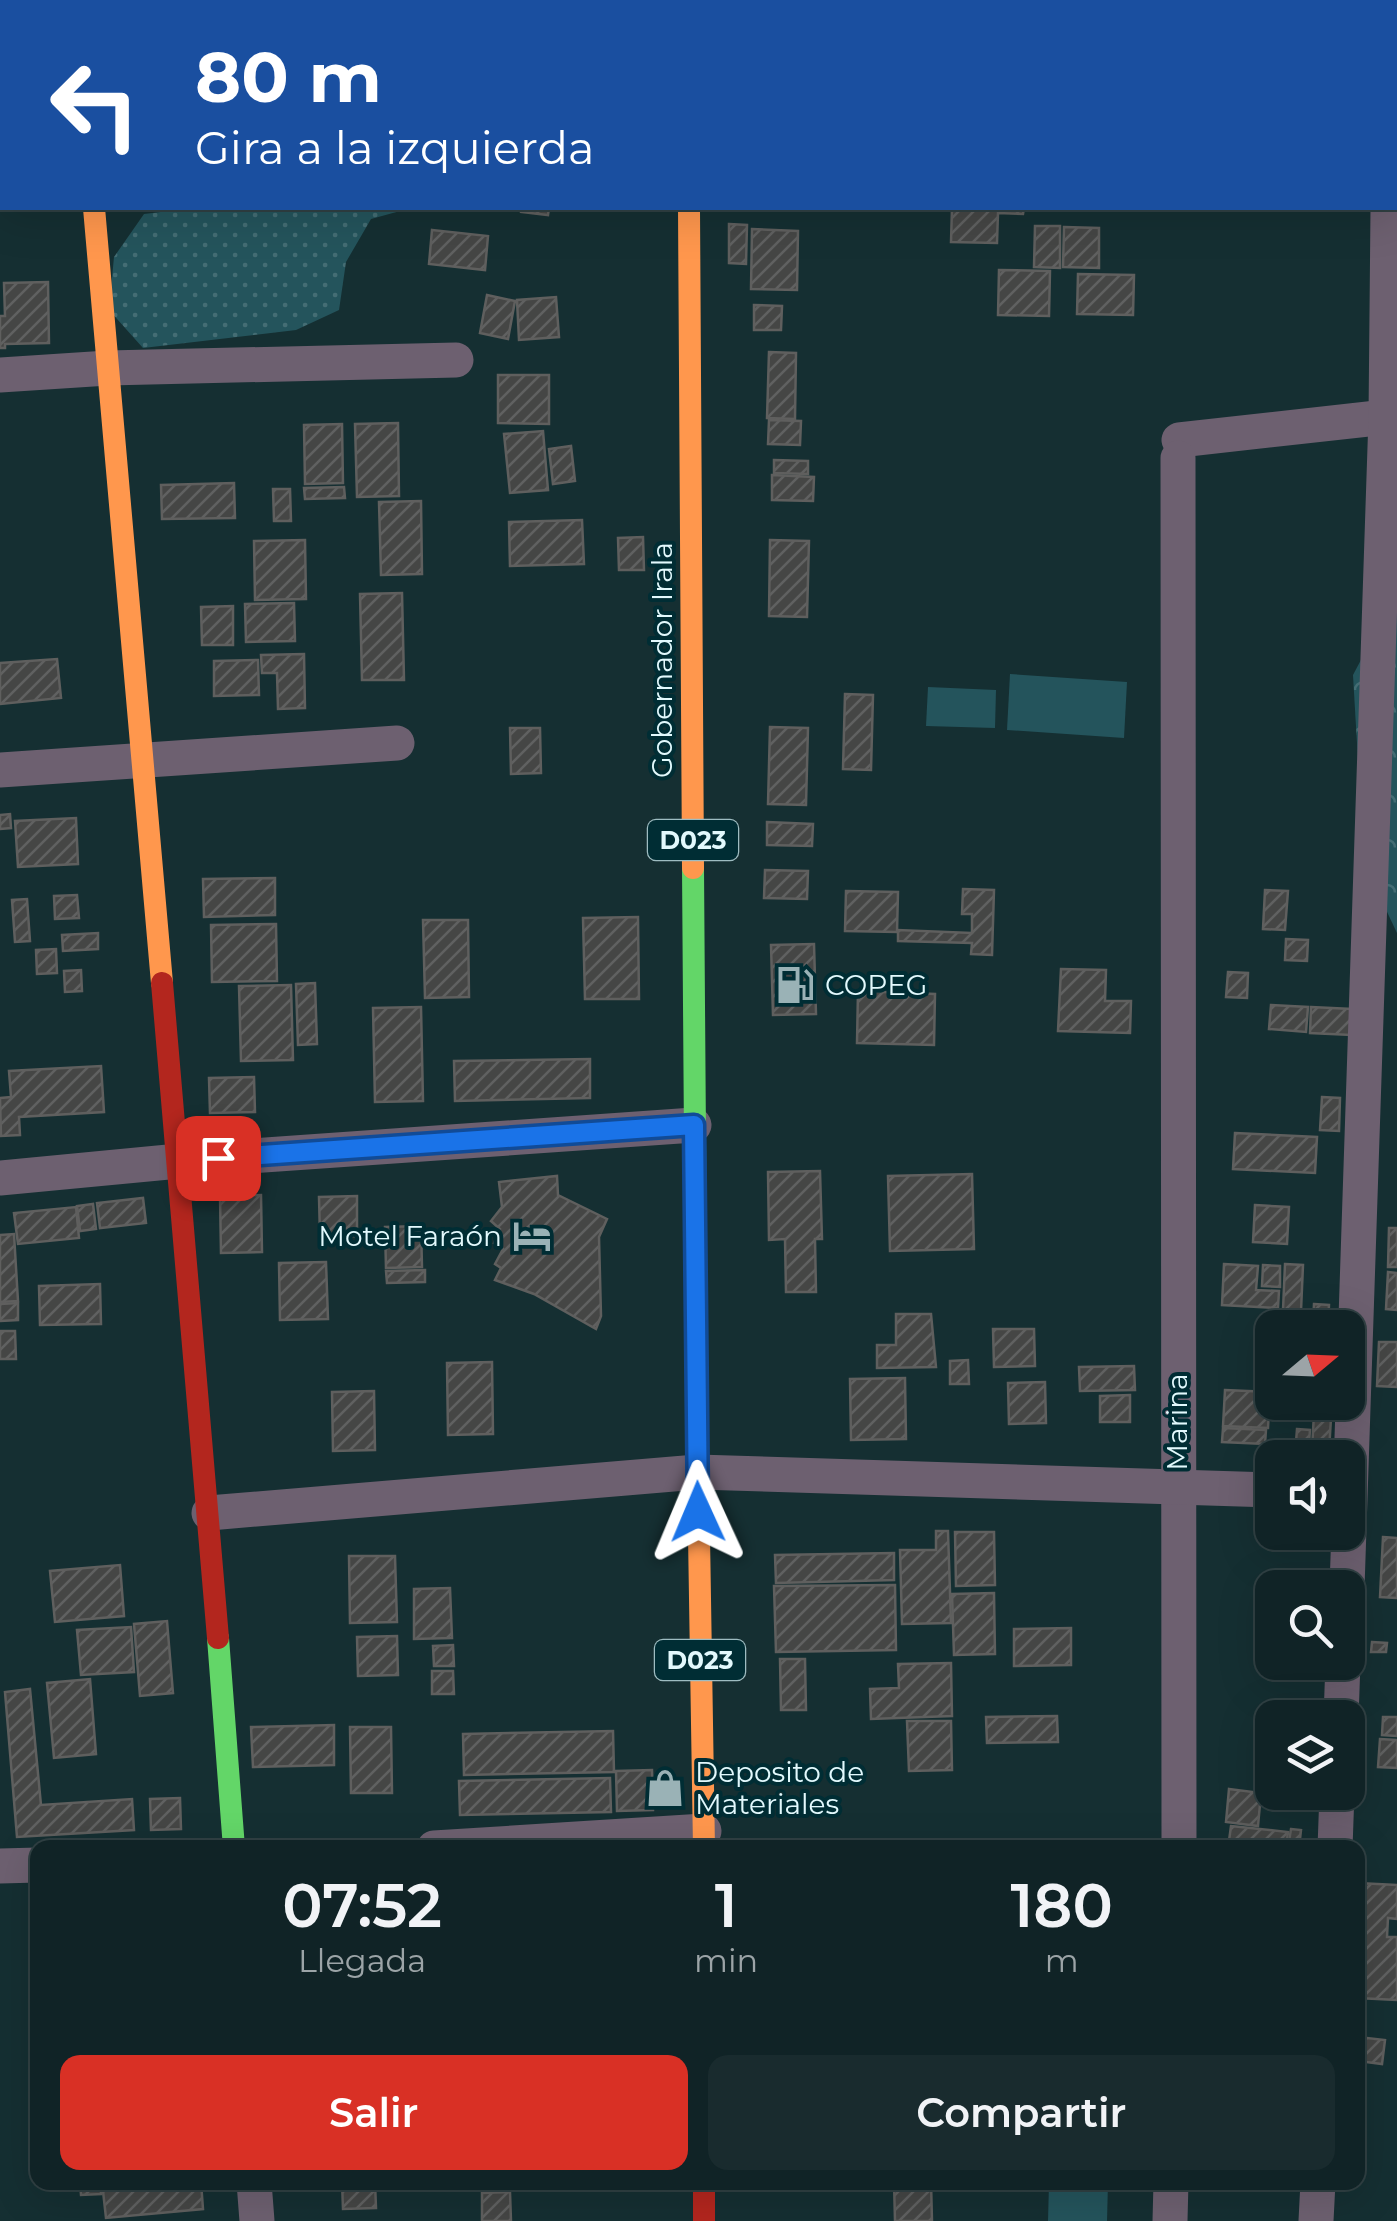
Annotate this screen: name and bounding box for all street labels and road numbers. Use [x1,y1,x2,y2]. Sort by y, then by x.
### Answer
street label: Gobernador Irala [645,542,679,778]
road number: D023 [648,820,738,860]
street label: Marina [1160,1373,1194,1471]
road number: D023 [655,1640,745,1680]

